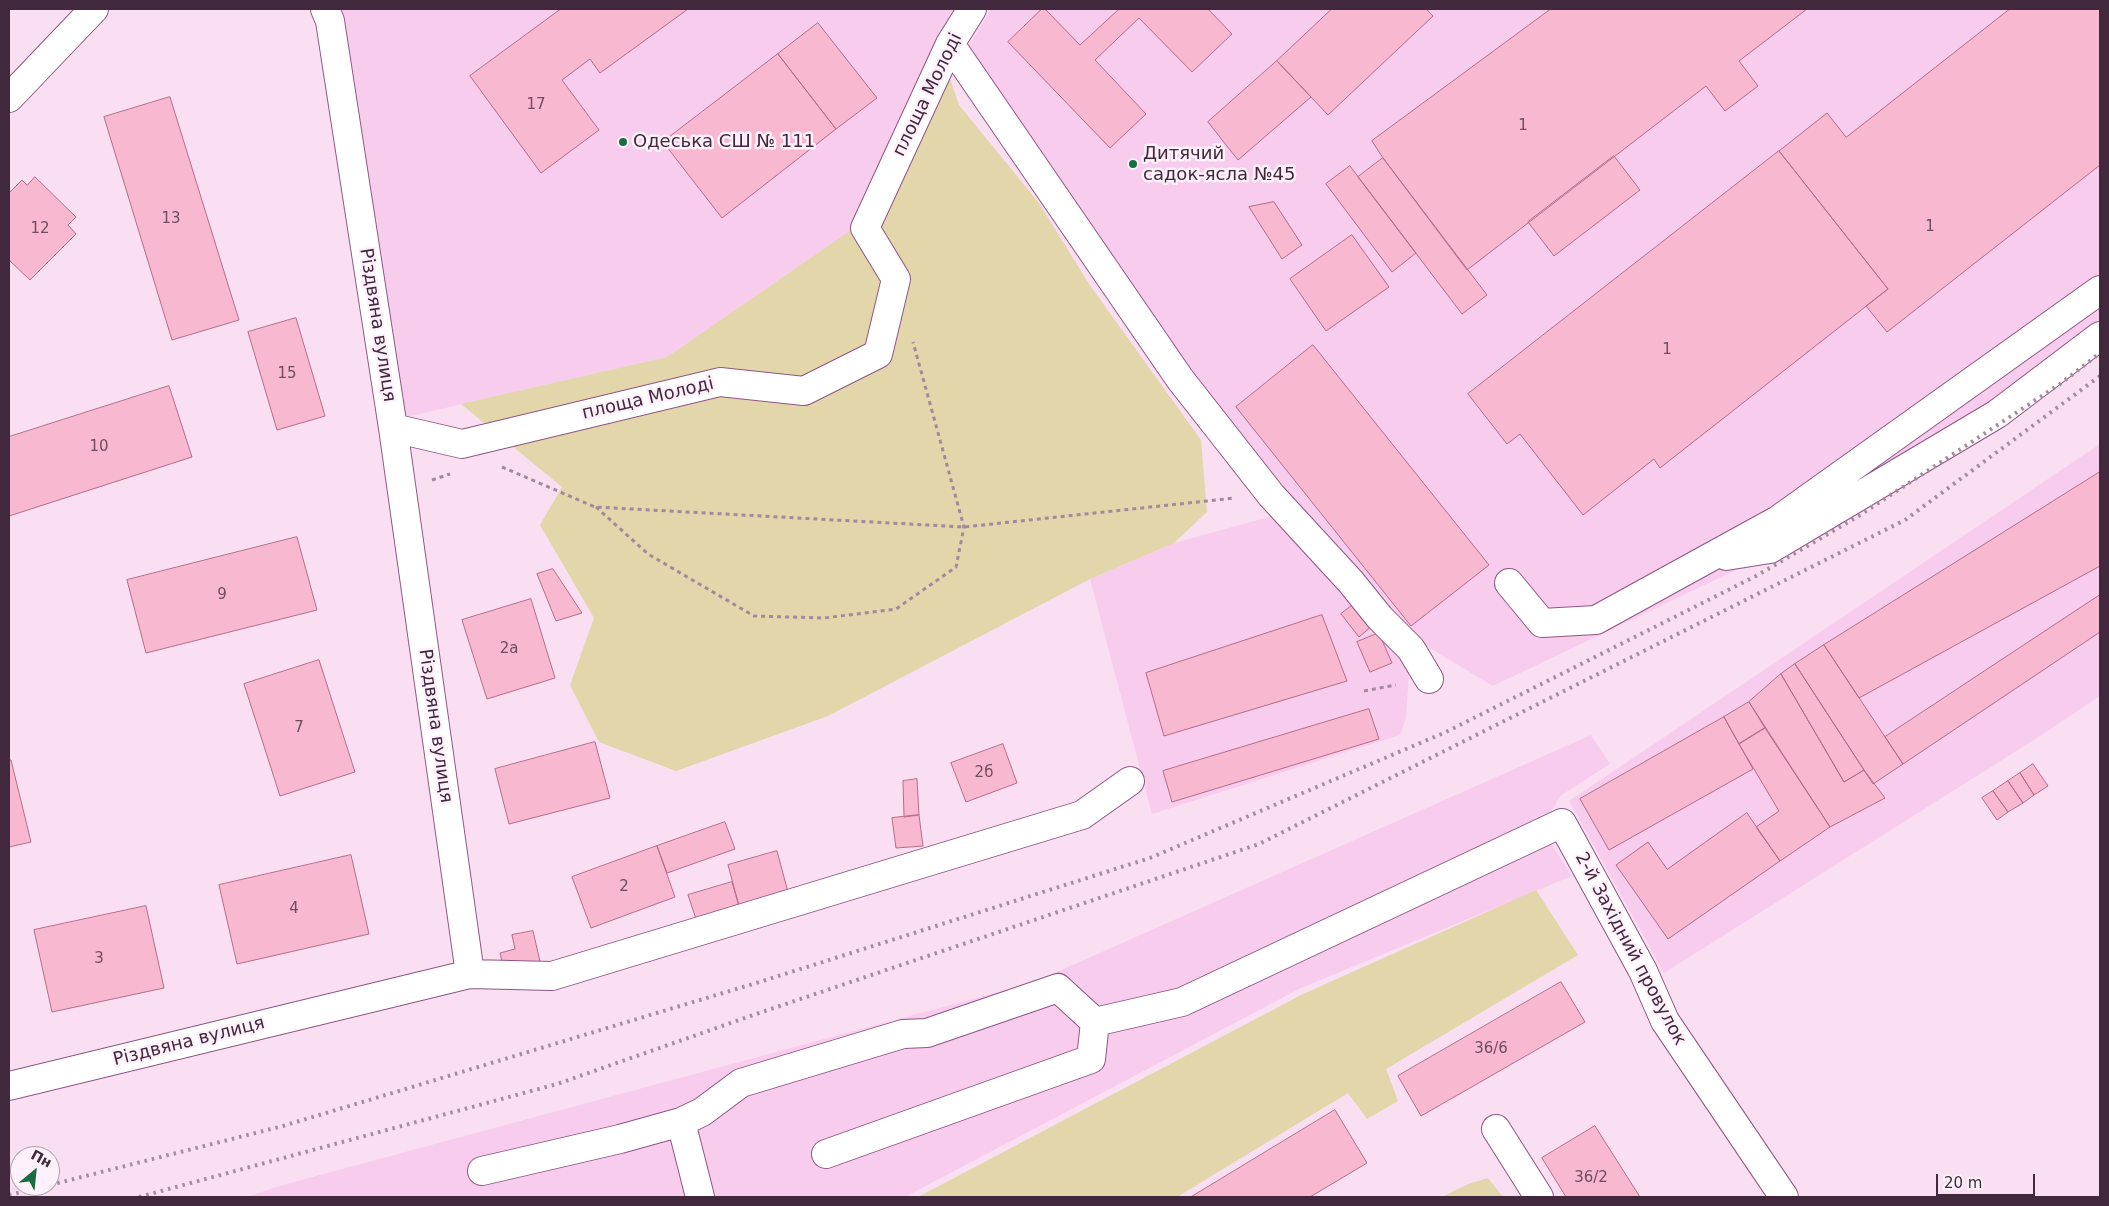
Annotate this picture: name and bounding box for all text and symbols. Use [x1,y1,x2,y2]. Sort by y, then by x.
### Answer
street label: площа Молоді [889,30,967,160]
house number: 17 [526,96,546,114]
house number: 1 [1518,117,1528,135]
place label: Одеська СШ № 111 [633,131,815,153]
marker: Одеська СШ № 111 [617,136,629,148]
place label: Дитячий садок-ясла №45 [1143,143,1295,186]
marker: Дитячий садок-ясла №45 [1127,158,1139,170]
house number: 13 [161,210,181,228]
house number: 1 [1925,218,1935,236]
house number: 12 [30,220,50,238]
street label: Різдвяна вулиця [354,247,400,403]
house number: 1 [1662,341,1672,359]
house number: 15 [277,365,297,383]
street label: площа Молоді [580,373,716,425]
house number: 10 [89,438,109,456]
house number: 9 [217,586,227,604]
house number: 2а [500,640,518,658]
street label: Різдвяна вулиця [413,648,457,804]
house number: 7 [294,719,304,737]
house number: 2б [975,764,993,782]
street label: 2-й Західний провулок [1570,849,1690,1049]
house number: 2 [619,878,629,896]
house number: 4 [289,900,299,918]
house number: 3 [94,950,104,968]
street label: Різдвяна вулиця [111,1013,267,1071]
house number: 36/6 [1474,1040,1508,1058]
north arrow [10,1146,60,1196]
text: Пн [28,1147,55,1171]
scale bar [1939,1164,2038,1196]
house number: 36/2 [1574,1169,1608,1187]
text: 20 m [1944,1174,1982,1192]

